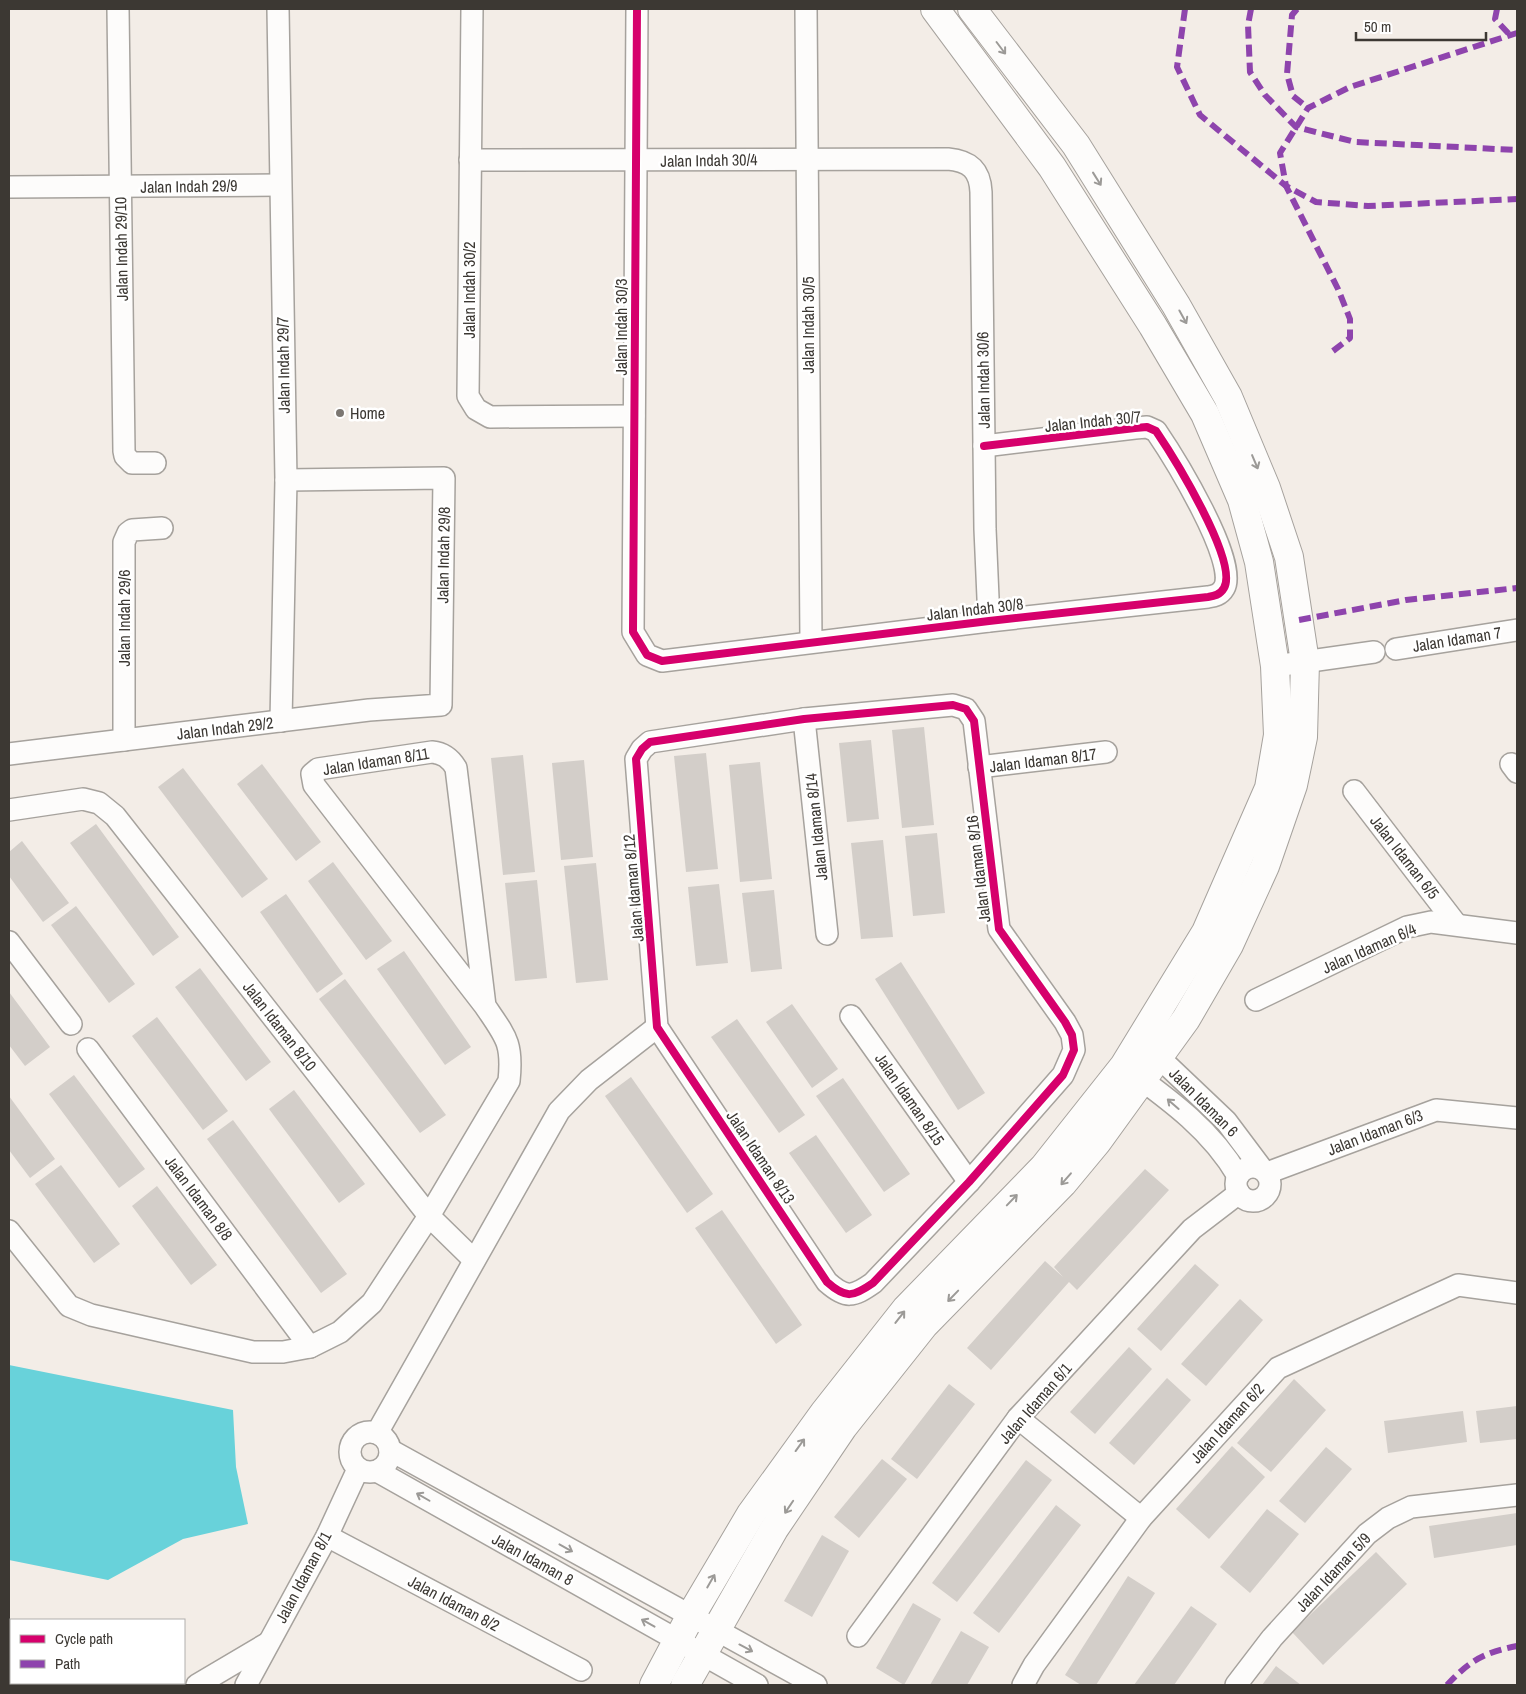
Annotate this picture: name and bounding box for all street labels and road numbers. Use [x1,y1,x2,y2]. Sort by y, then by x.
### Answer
street label: Jalan Indah 30/4 [660,148,758,172]
street label: Jalan Indah 29/9 [140,174,238,198]
street label: Jalan Indah 29/10 [109,197,133,301]
street label: Jalan Indah 30/2 [458,241,480,339]
street label: Jalan Indah 30/5 [797,276,819,374]
street label: Jalan Indah 30/3 [610,278,632,376]
street label: Jalan Indah 29/7 [271,316,295,414]
street label: Jalan Indah 30/6 [971,331,995,429]
street label: Jalan Indah 30/7 [1044,405,1142,437]
street label: Jalan Indah 29/8 [431,506,455,604]
street label: Jalan Indah 29/6 [113,569,135,667]
street label: Jalan Indah 30/8 [926,592,1024,626]
street label: Jalan Idaman 7 [1411,621,1503,657]
street label: Jalan Indah 29/2 [176,711,274,745]
street label: Jalan Idaman 8/11 [321,742,431,780]
street label: Jalan Idaman 8/17 [988,743,1098,777]
street label: Jalan Idaman 8/14 [799,772,833,882]
street label: Jalan Idaman 6/5 [1365,811,1445,903]
street label: Jalan Idaman 8/16 [961,814,995,924]
street label: Jalan Idaman 8/12 [617,833,649,943]
street label: Jalan Idaman 6/4 [1319,917,1419,979]
street label: Jalan Idaman 8/10 [238,977,322,1075]
street label: Jalan Idaman 8/15 [870,1048,950,1150]
street label: Jalan Idaman 6 [1165,1063,1243,1141]
street label: Jalan Idaman 6/3 [1324,1104,1426,1160]
street label: Jalan Idaman 8/13 [722,1106,800,1208]
street label: Jalan Idaman 8/8 [160,1151,238,1245]
street label: Jalan Idaman 6/1 [994,1357,1077,1448]
street label: Jalan Idaman 6/2 [1185,1378,1269,1468]
street label: Jalan Idaman 8/1 [270,1527,337,1627]
street label: Jalan Idaman 8 [488,1528,578,1590]
street label: Jalan Idaman 5/9 [1291,1528,1375,1616]
street label: Jalan Idaman 8/2 [404,1570,504,1636]

